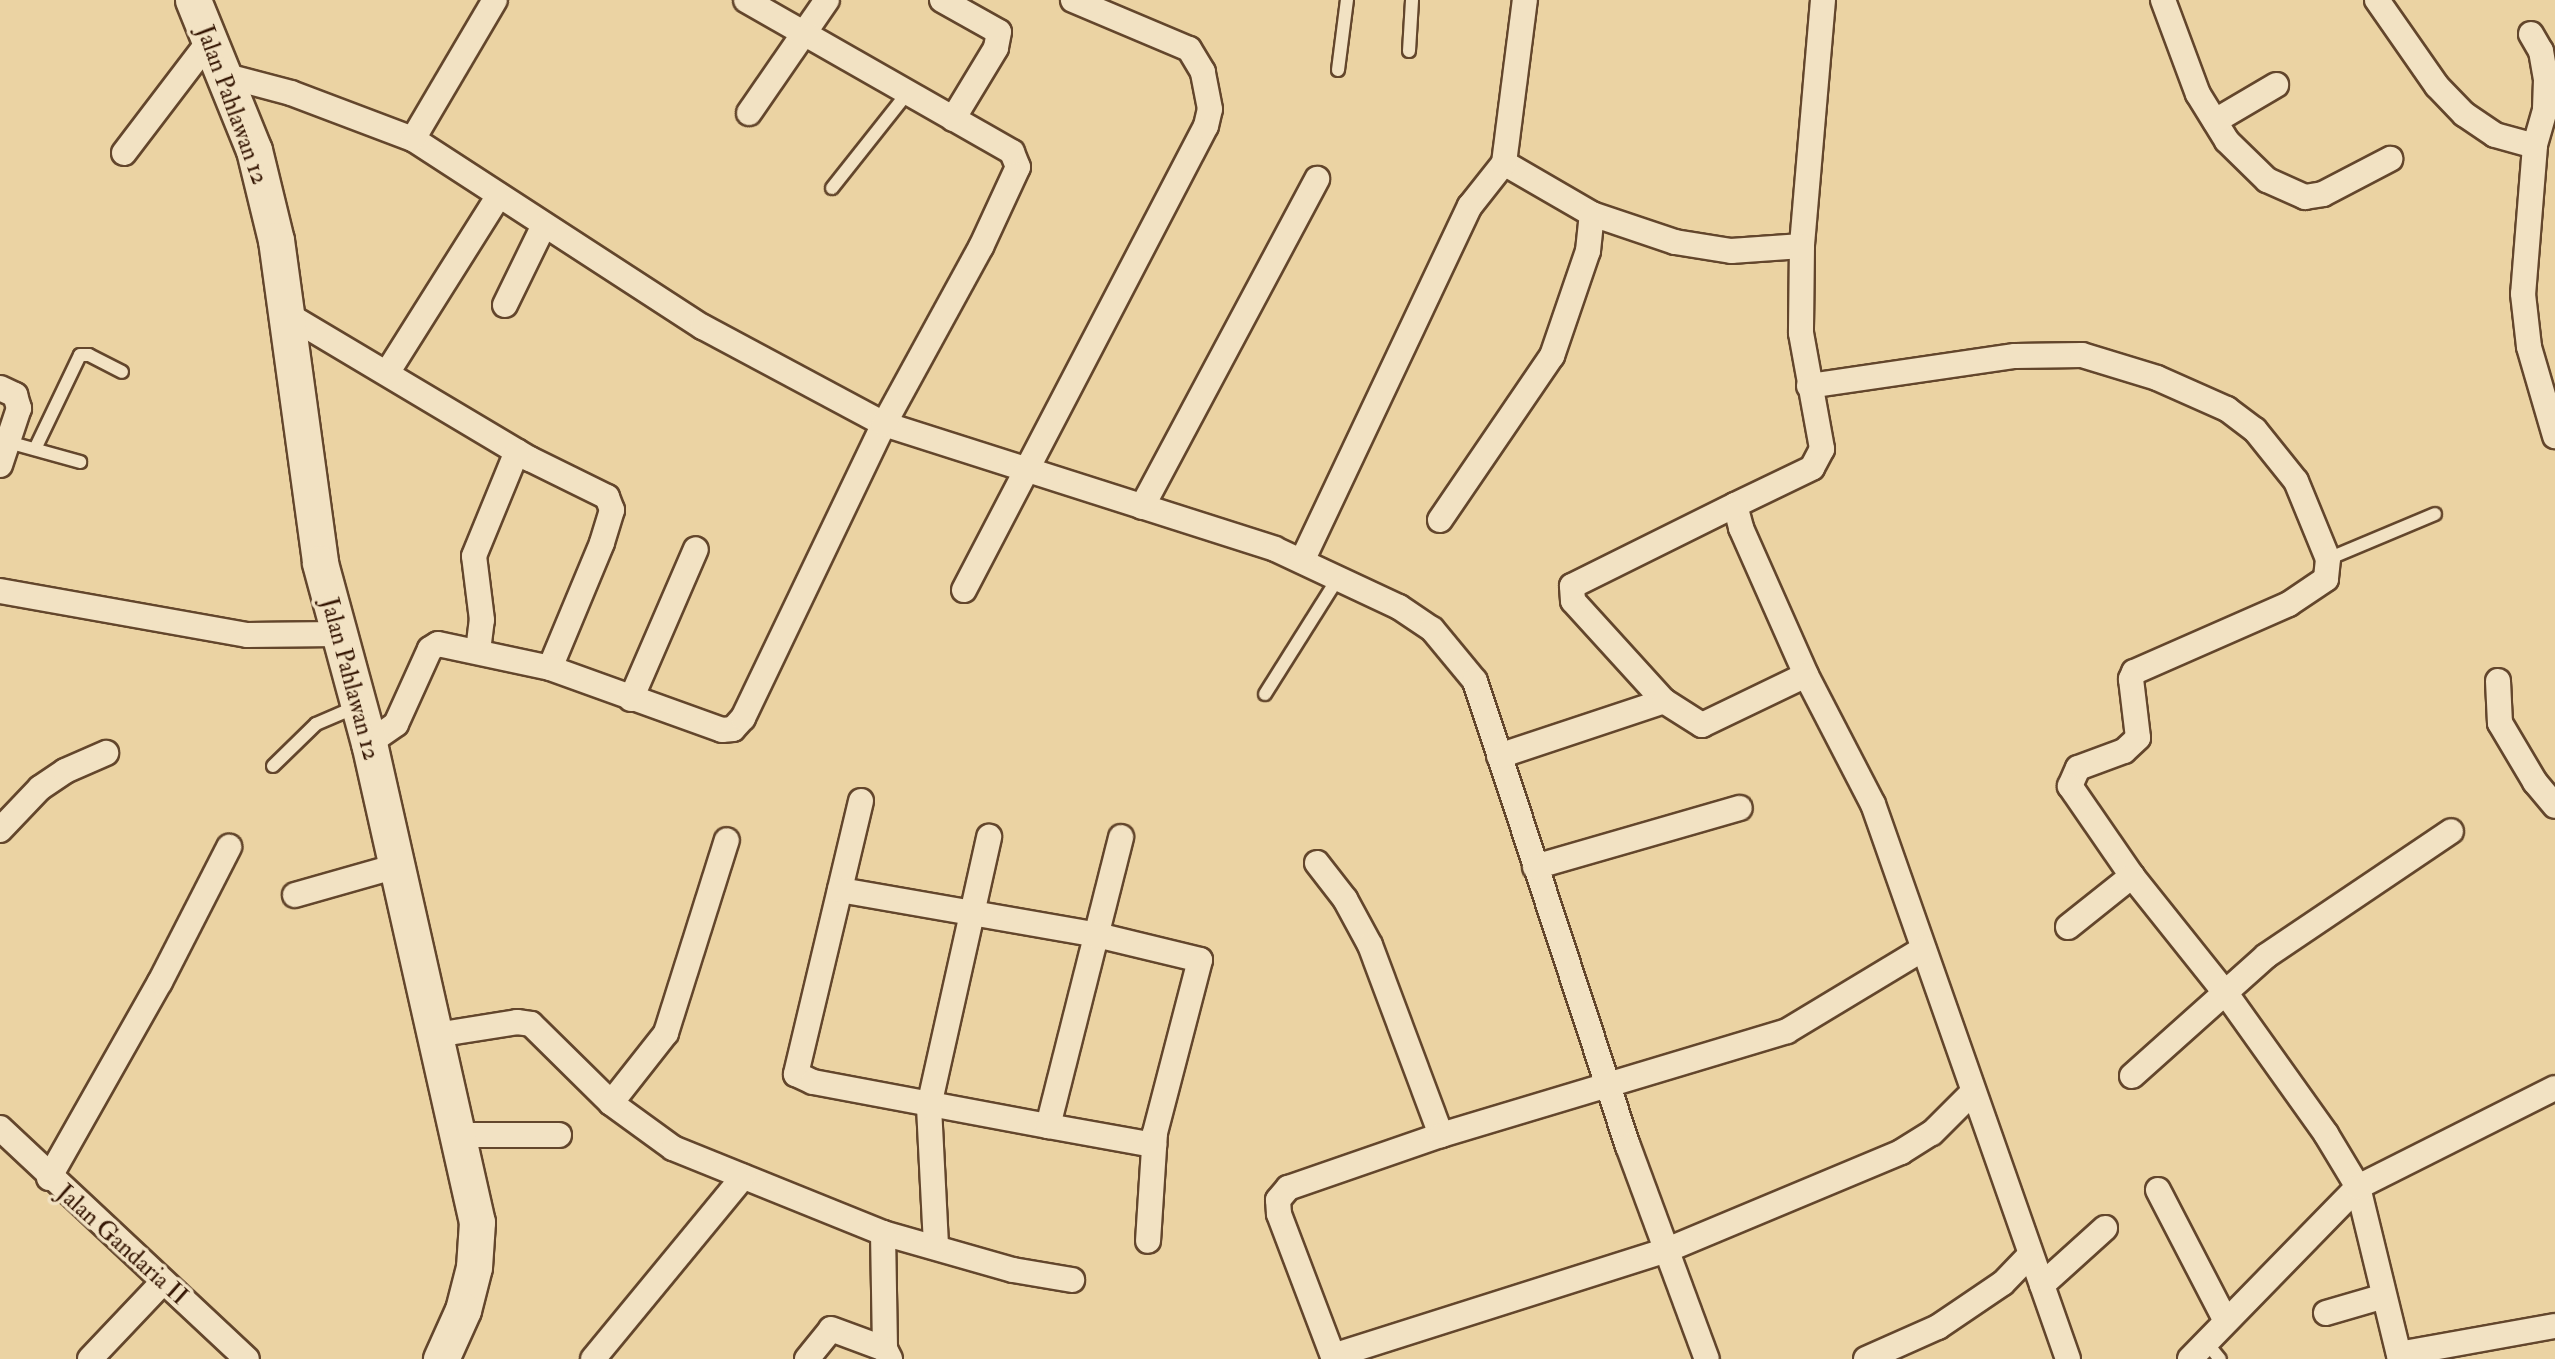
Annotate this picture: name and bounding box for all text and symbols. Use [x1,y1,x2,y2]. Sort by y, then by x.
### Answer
street label: Jalan Pahlawan 12 [190,22,274,188]
street label: Jalan Pahlawan 12 [314,595,386,763]
street label: Jalan Gandaria II [51,1179,193,1311]

